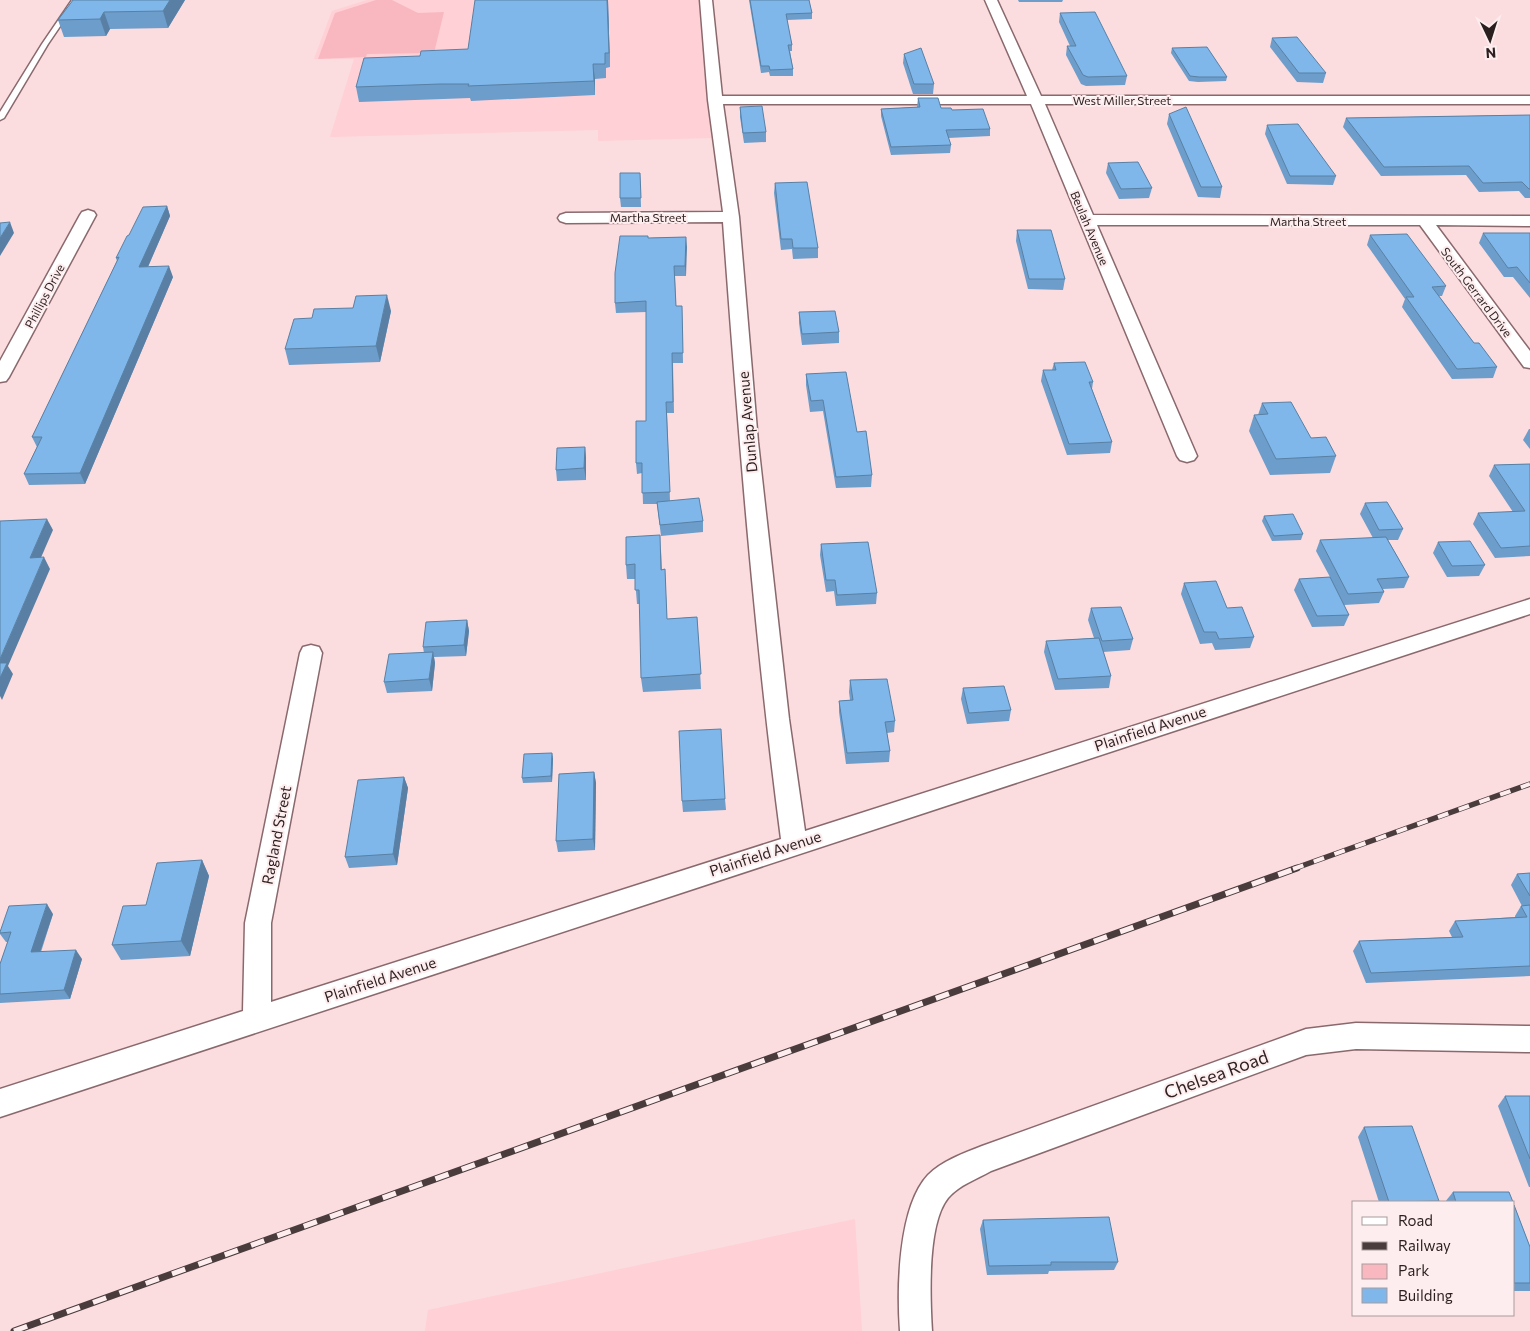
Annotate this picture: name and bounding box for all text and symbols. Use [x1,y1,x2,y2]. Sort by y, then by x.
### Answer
north arrow [1465,15,1515,65]
text: N [1485,45,1497,62]
street label: West Miller Street [1073,93,1171,107]
street label: Beulah Avenue [1068,189,1112,267]
street label: Martha Street [610,210,686,224]
street label: Martha Street [1270,214,1346,228]
street label: South Gerrard Drive [1439,244,1515,340]
street label: Phillips Drive [21,262,67,330]
street label: Dunlap Avenue [734,371,760,473]
street label: Plainfield Avenue [1092,701,1208,755]
street label: Ragland Street [258,784,294,886]
street label: Plainfield Avenue [707,826,823,880]
street label: Plainfield Avenue [322,952,438,1006]
street label: Chelsea Road [1161,1045,1271,1103]
legend [1352,1201,1515,1316]
text: Road [1398,1211,1433,1229]
text: Railway [1398,1236,1451,1254]
text: Park [1398,1261,1429,1279]
text: Building [1398,1286,1453,1304]

